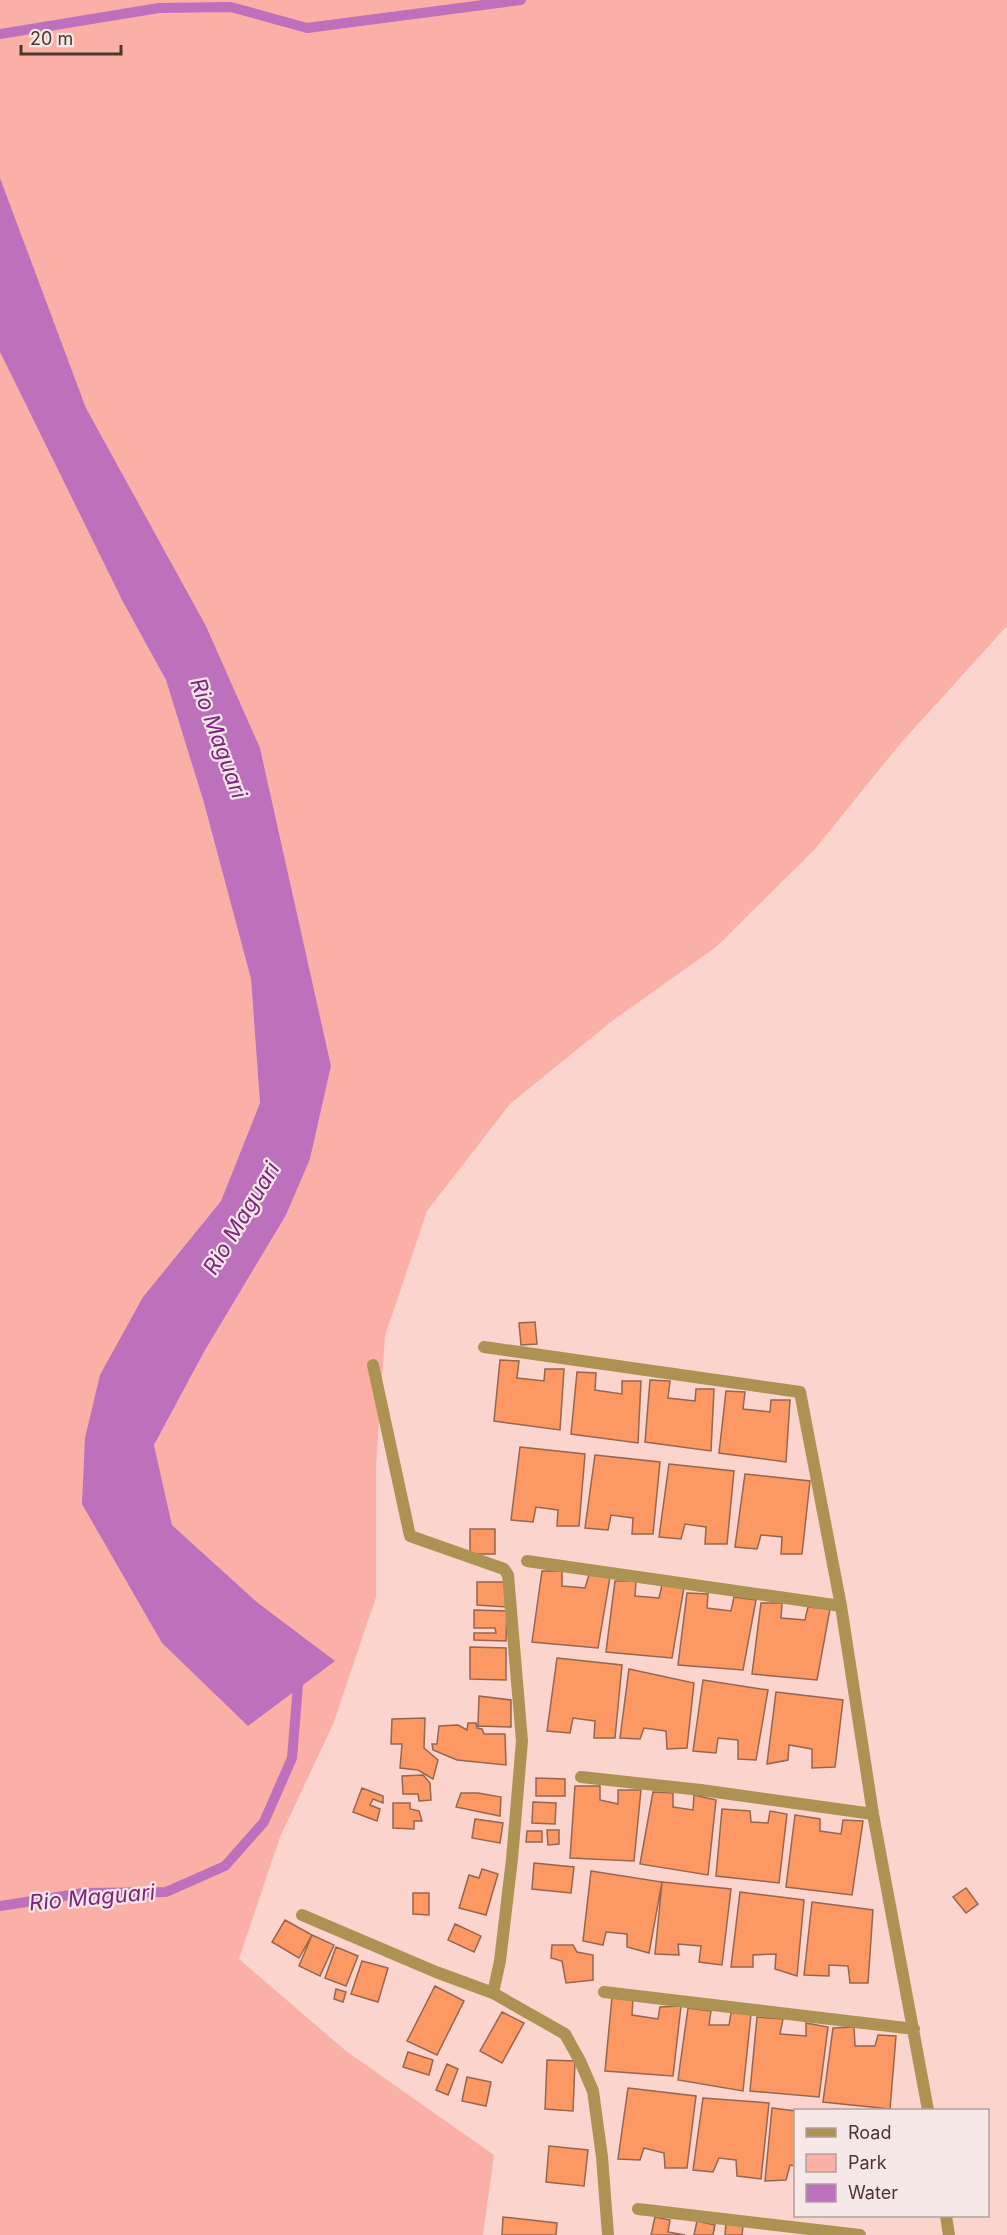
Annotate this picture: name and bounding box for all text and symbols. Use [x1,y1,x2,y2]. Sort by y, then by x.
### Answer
scale bar [21,18,122,56]
text: 20 m [30,28,73,49]
water label: Rio Maguari [185,674,253,802]
water label: Rio Maguari [197,1157,285,1279]
water label: Rio Maguari [28,1878,157,1915]
legend [794,2109,989,2217]
text: Road [848,2122,891,2143]
text: Park [848,2152,887,2173]
text: Water [848,2182,898,2203]

